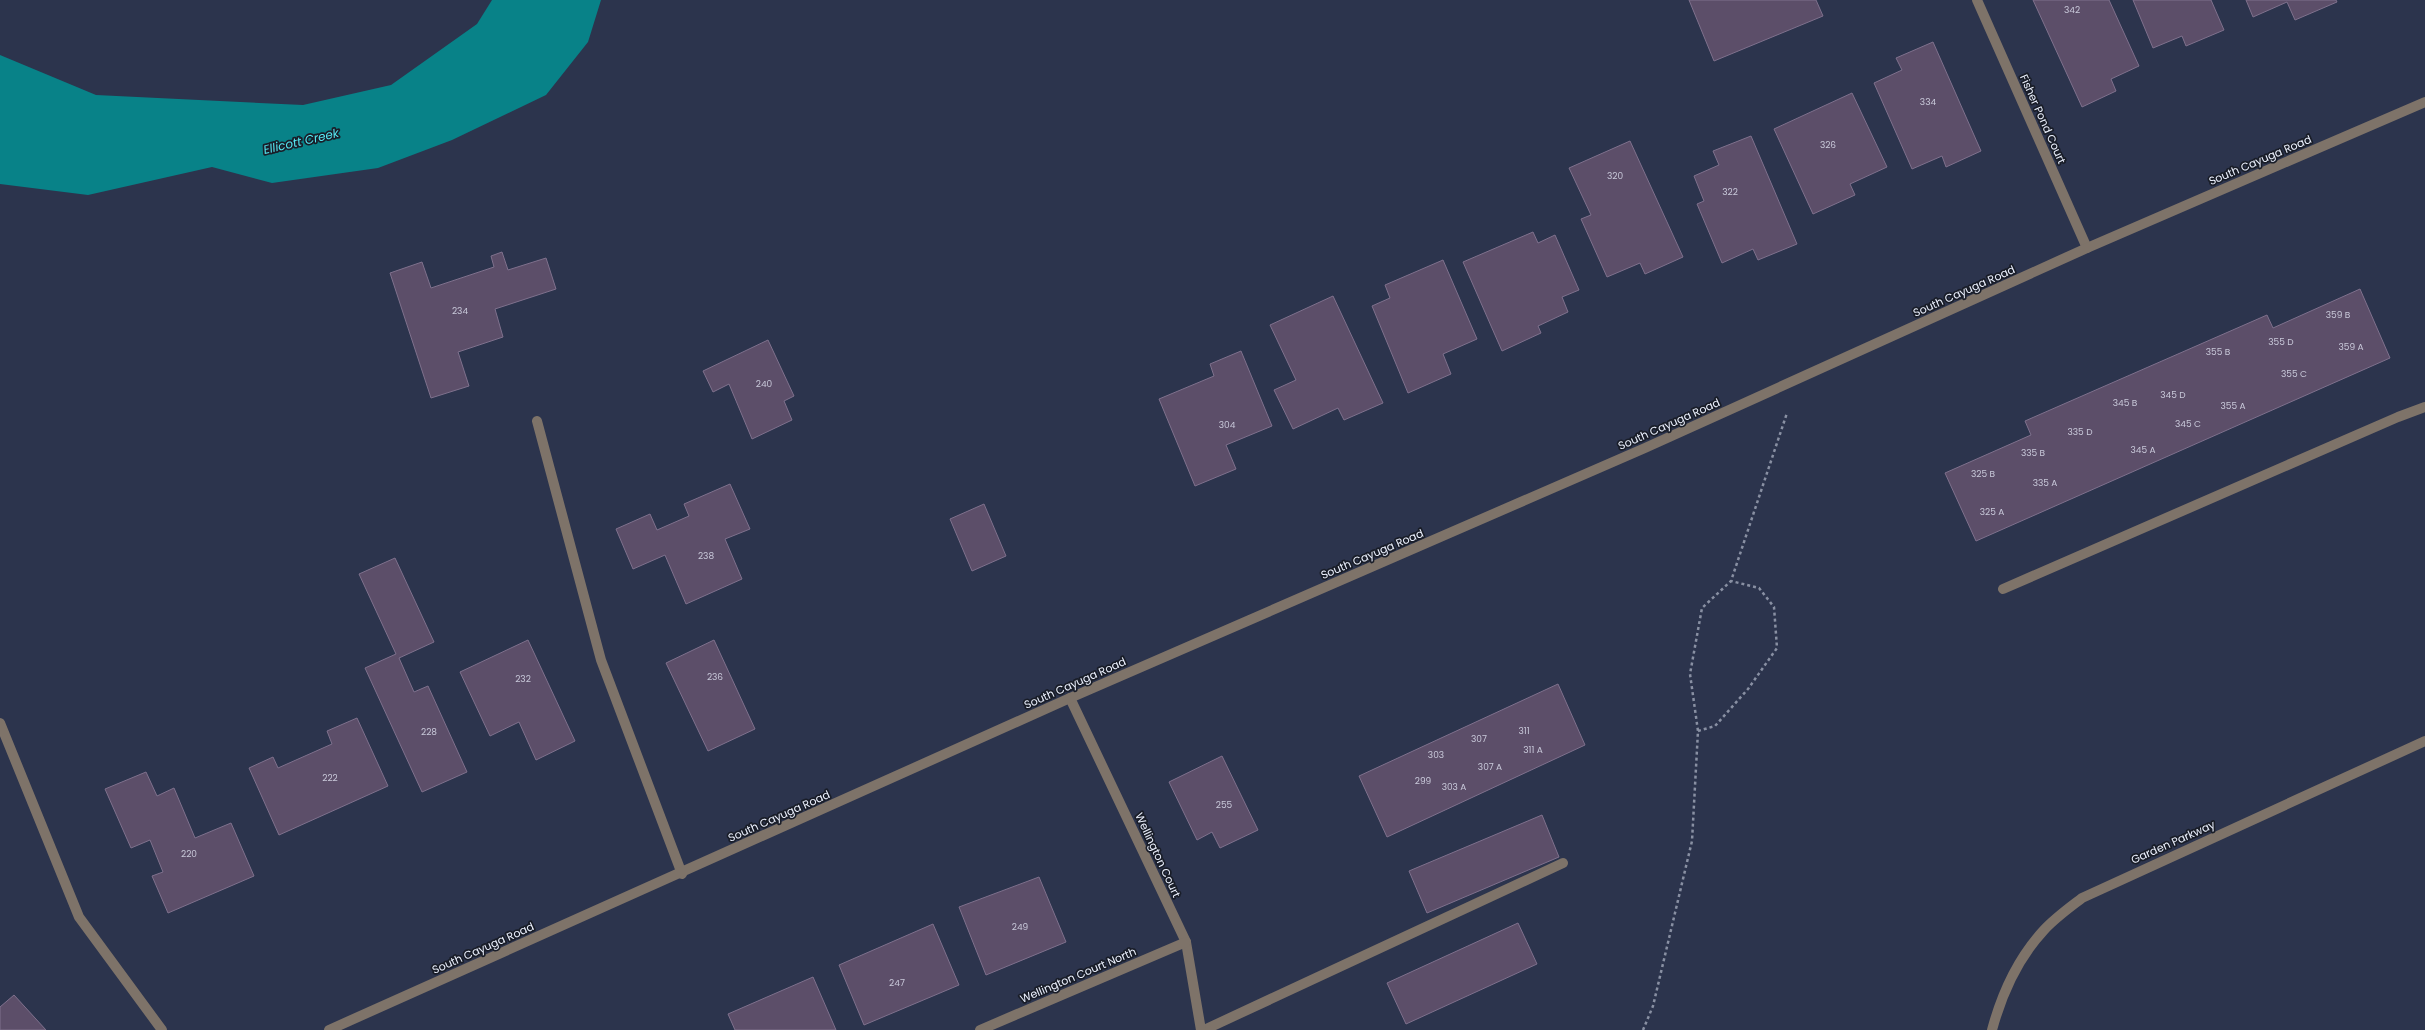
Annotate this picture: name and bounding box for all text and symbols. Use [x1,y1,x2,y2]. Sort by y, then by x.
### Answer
house number: 342 [2064,4,2080,16]
street label: Fisher Pond Court [2016,72,2070,166]
house number: 334 [1920,96,1936,108]
water label: Ellicott Creek [262,124,341,158]
street label: South Cayuga Road [2206,131,2314,189]
house number: 326 [1820,139,1836,151]
house number: 320 [1607,170,1623,182]
house number: 322 [1722,186,1738,198]
street label: South Cayuga Road [1910,261,2018,321]
house number: 234 [452,305,468,317]
house number: 359 B [2326,309,2351,321]
house number: 355 D [2268,336,2294,348]
house number: 359 A [2338,341,2364,353]
house number: 355 B [2206,346,2231,358]
house number: 355 C [2281,368,2307,380]
house number: 240 [756,378,773,390]
house number: 345 D [2160,389,2186,401]
street label: South Cayuga Road [1615,394,1723,454]
house number: 345 B [2113,397,2138,409]
house number: 355 A [2220,400,2246,412]
house number: 345 C [2175,418,2201,430]
house number: 304 [1219,419,1236,431]
house number: 335 D [2067,426,2093,438]
house number: 345 A [2130,444,2156,456]
house number: 335 B [2021,447,2046,459]
house number: 325 B [1971,468,1995,480]
house number: 335 A [2033,477,2057,489]
house number: 325 A [1980,506,2004,518]
street label: South Cayuga Road [1318,525,1426,583]
house number: 238 [698,550,714,562]
street label: South Cayuga Road [1021,653,1129,713]
house number: 236 [707,671,723,683]
house number: 232 [515,673,531,685]
house number: 311 [1518,725,1530,737]
house number: 228 [421,726,437,738]
house number: 307 [1471,733,1487,745]
house number: 311 A [1523,744,1543,756]
house number: 303 [1428,749,1444,761]
house number: 307 A [1478,761,1502,773]
house number: 222 [322,772,338,784]
house number: 299 [1415,775,1432,787]
house number: 303 A [1442,781,1466,793]
street label: South Cayuga Road [725,786,833,846]
house number: 255 [1216,799,1233,811]
street label: Wellington Court [1131,810,1185,900]
street label: Garden Parkway [2128,816,2218,868]
house number: 220 [181,848,197,860]
street label: South Cayuga Road [429,918,537,978]
house number: 249 [1012,921,1029,933]
street label: Wellington Court North [1017,943,1139,1007]
house number: 247 [889,977,905,989]

